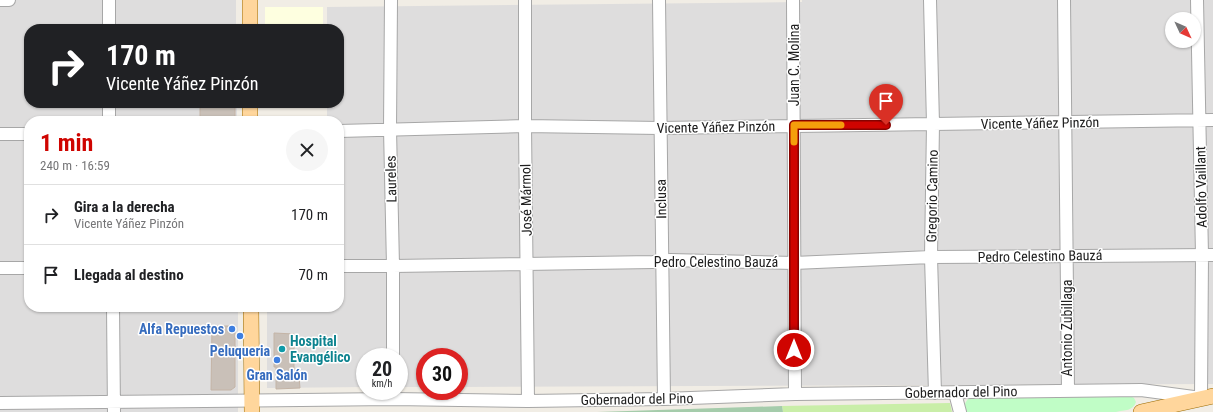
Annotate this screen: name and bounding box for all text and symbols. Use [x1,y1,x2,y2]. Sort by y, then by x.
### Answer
north arrow [1165,12,1201,48]
map controls [1165,12,1201,48]
street label: Juan C. Molina [786,24,802,106]
text: 170 m [106,39,176,72]
icon: right [40,40,92,92]
text: Vicente Yáñez Pinzón [106,73,259,94]
pin [869,84,903,125]
icon: arrive [875,90,897,112]
street label: Vicente Yáñez Pinzón [981,114,1099,132]
street label: Vicente Yáñez Pinzón [657,118,775,136]
text: 1 min [40,129,93,157]
button: close [286,129,328,171]
street label: Adolfo Vaillant [1192,146,1210,228]
street label: Gregorio Camino [923,149,941,243]
street label: Laureles [383,155,399,203]
text: 240 m · 16:59 [40,158,110,173]
street label: José Mármol [517,164,535,236]
street label: Inclusa [653,179,669,219]
text: Gira a la derecha [74,198,175,216]
icon: right [40,204,62,226]
text: 170 m [291,206,328,224]
text: Vicente Yáñez Pinzón [74,216,184,231]
street label: Pedro Celestino Bauzá [978,247,1102,265]
street label: Pedro Celestino Bauzá [654,254,778,270]
icon: arrive [40,264,62,286]
text: Llegada al destino [74,266,184,284]
text: 70 m [298,266,328,284]
street label: Antonio Zubillaga [1059,280,1075,376]
place label: Alfa Repuestos [139,321,224,337]
marker: Alfa Repuestos [227,324,237,334]
position arrow [773,329,815,371]
marker: Peluqueria [235,331,245,341]
place label: Hospital Evangélico [290,333,351,365]
place label: Peluqueria [210,343,271,359]
marker: Hospital Evangélico [277,344,287,354]
speed limit sign: 30 [416,348,468,400]
marker: Gran Salón [272,355,282,365]
text: 20 [372,357,392,381]
place label: Gran Salón [247,367,308,383]
text: km/h [372,378,392,389]
street label: Gobernador del Pino [905,383,1017,401]
street label: Gobernador del Pino [581,390,693,408]

